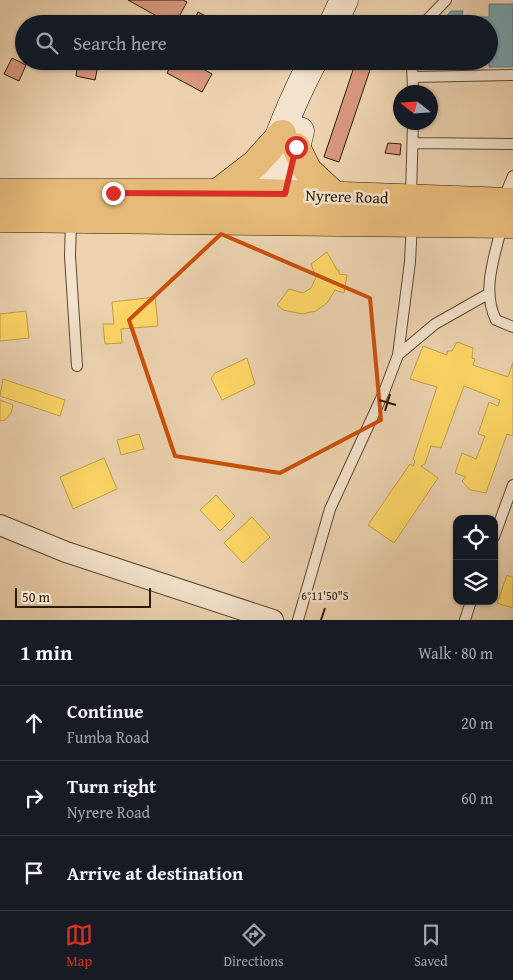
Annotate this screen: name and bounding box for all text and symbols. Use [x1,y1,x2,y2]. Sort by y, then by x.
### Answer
search box [15,15,498,70]
icon: search [33,29,61,57]
text: Search here [73,29,167,57]
north arrow [393,85,438,130]
route start [285,136,308,159]
route end [102,182,125,205]
street label: Nyrere Road [305,183,389,209]
map controls [453,515,498,605]
button: locate [453,515,498,560]
button: layers [453,560,498,605]
scale bar [15,585,151,608]
text: 50 m [22,587,50,607]
text: 6°11'50"S [301,587,349,604]
text: 1 min [20,637,72,668]
text: Walk · 80 m [418,641,493,665]
text: Continue [67,697,144,725]
icon: ahead [20,709,48,737]
text: 20 m [461,711,493,735]
text: Fumba Road [67,725,149,749]
text: Turn right [67,772,156,800]
icon: right [20,784,48,812]
text: 60 m [461,786,493,810]
text: Nyrere Road [67,800,150,824]
icon: arrive [20,859,48,887]
text: Arrive at destination [67,859,243,887]
tab: Map [65,921,93,971]
tab: Directions [223,921,284,971]
tab: Saved [414,921,448,971]

